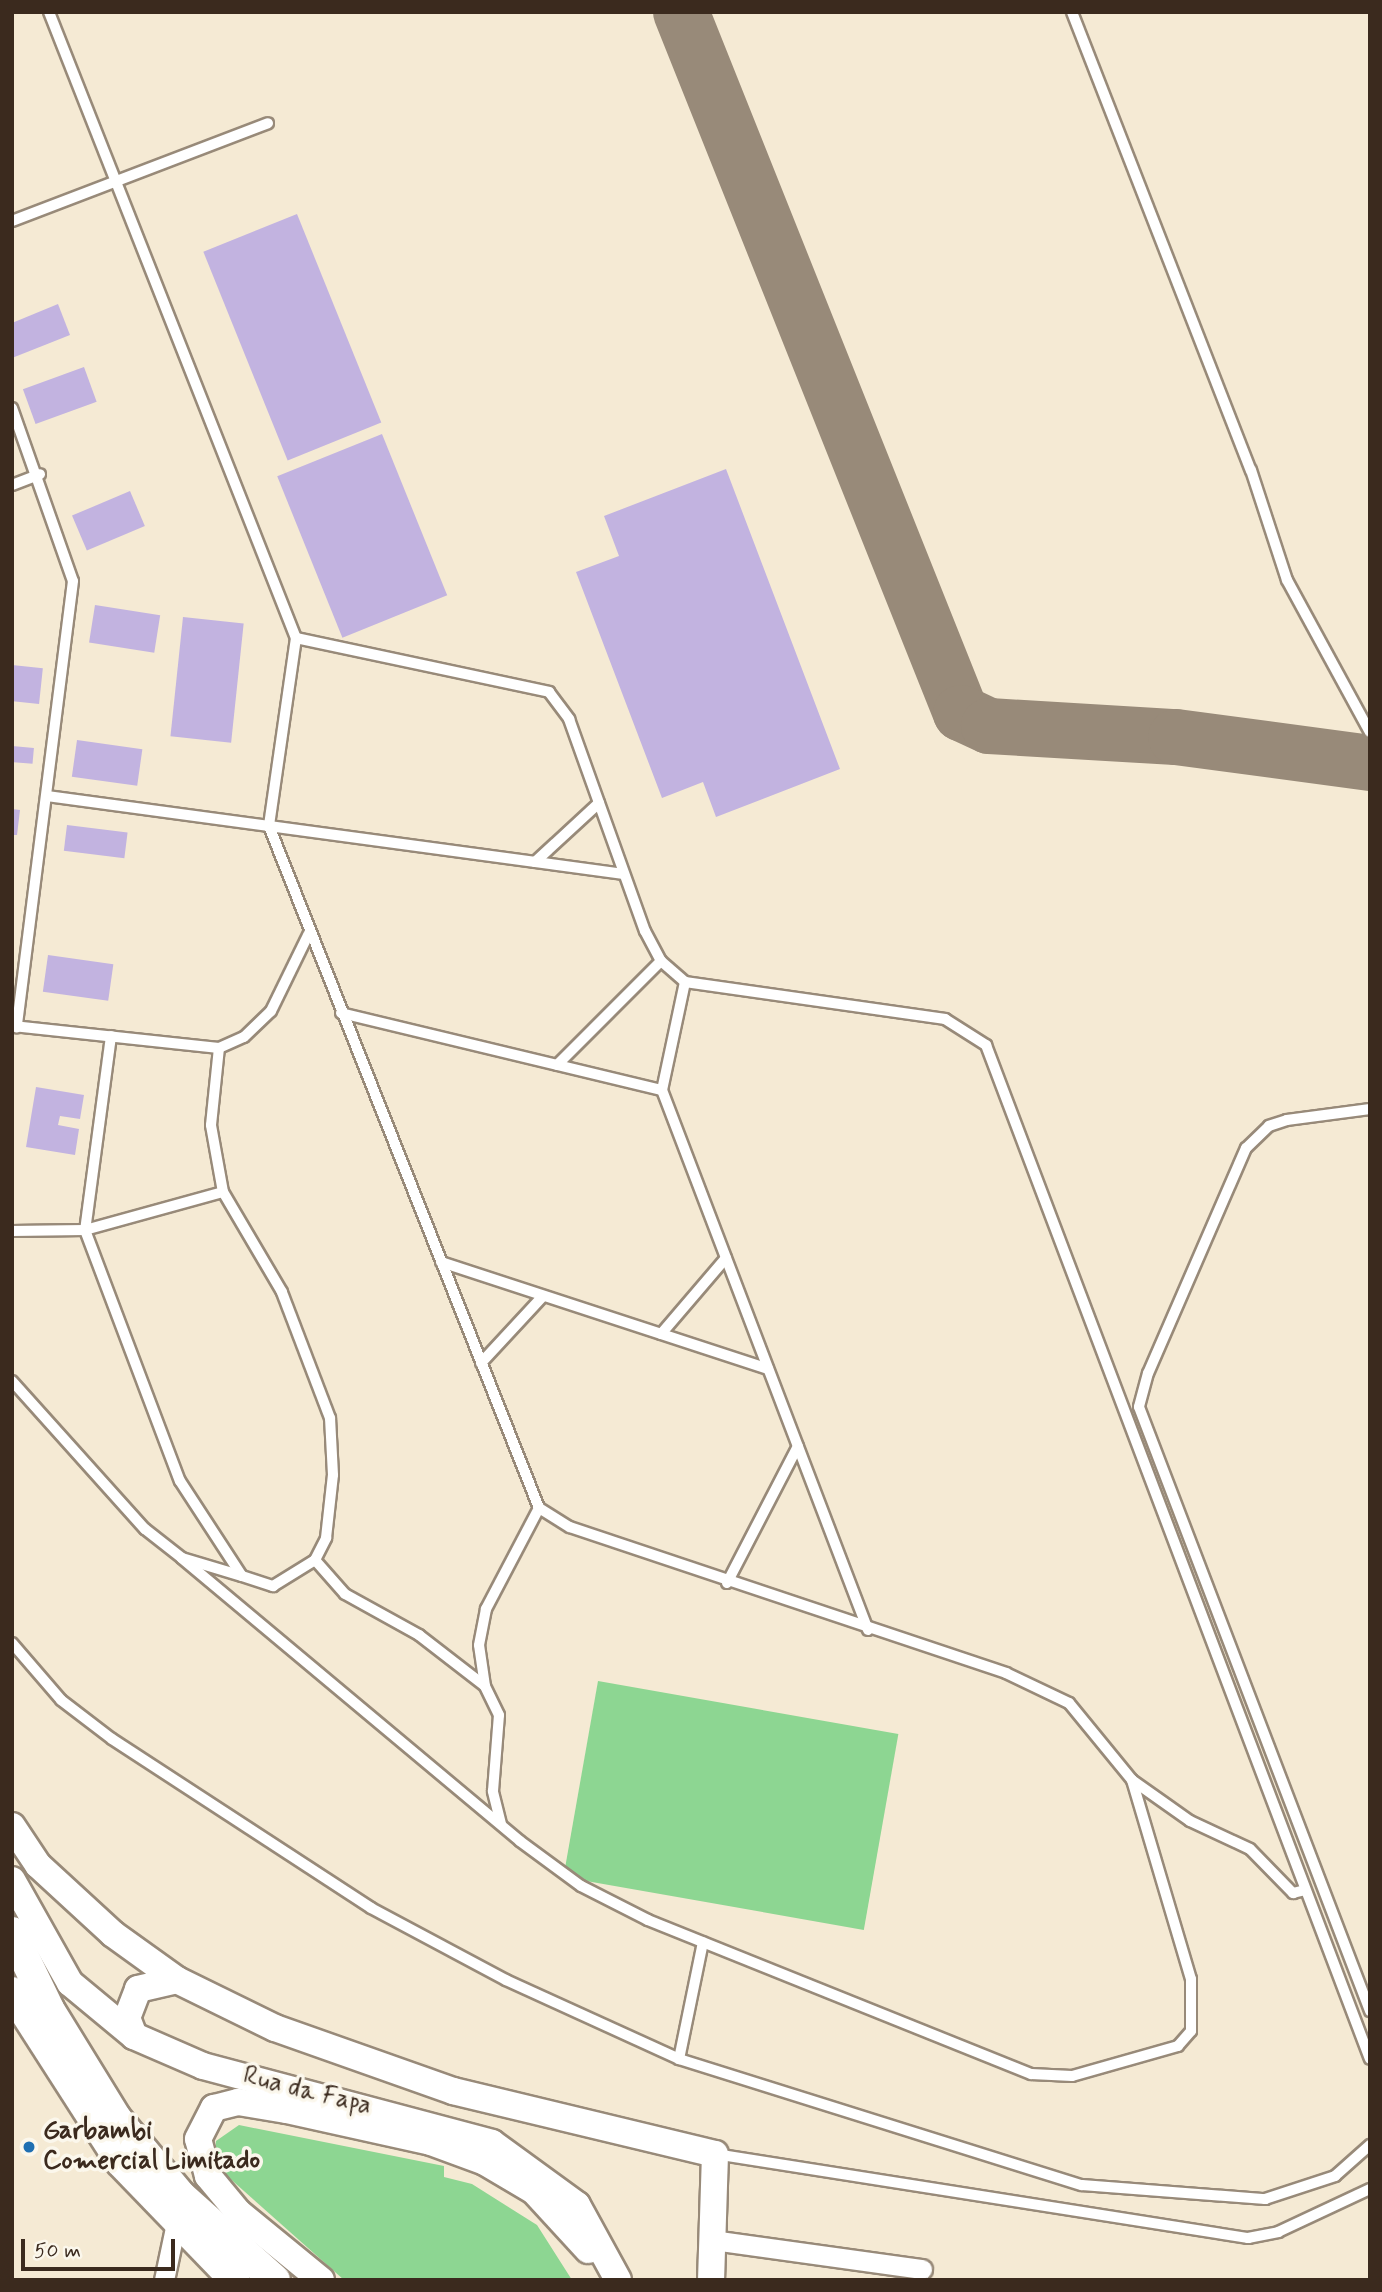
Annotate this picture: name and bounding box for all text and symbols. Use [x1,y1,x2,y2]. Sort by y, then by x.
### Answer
street label: Rua da Fapa [241,2061,373,2123]
place label: Garbambi Comercial Limitado [43,2116,268,2178]
marker: Garbambi Comercial Limitado [21,2139,37,2155]
scale bar [24,2226,178,2270]
text: 50 m [34,2237,81,2265]

